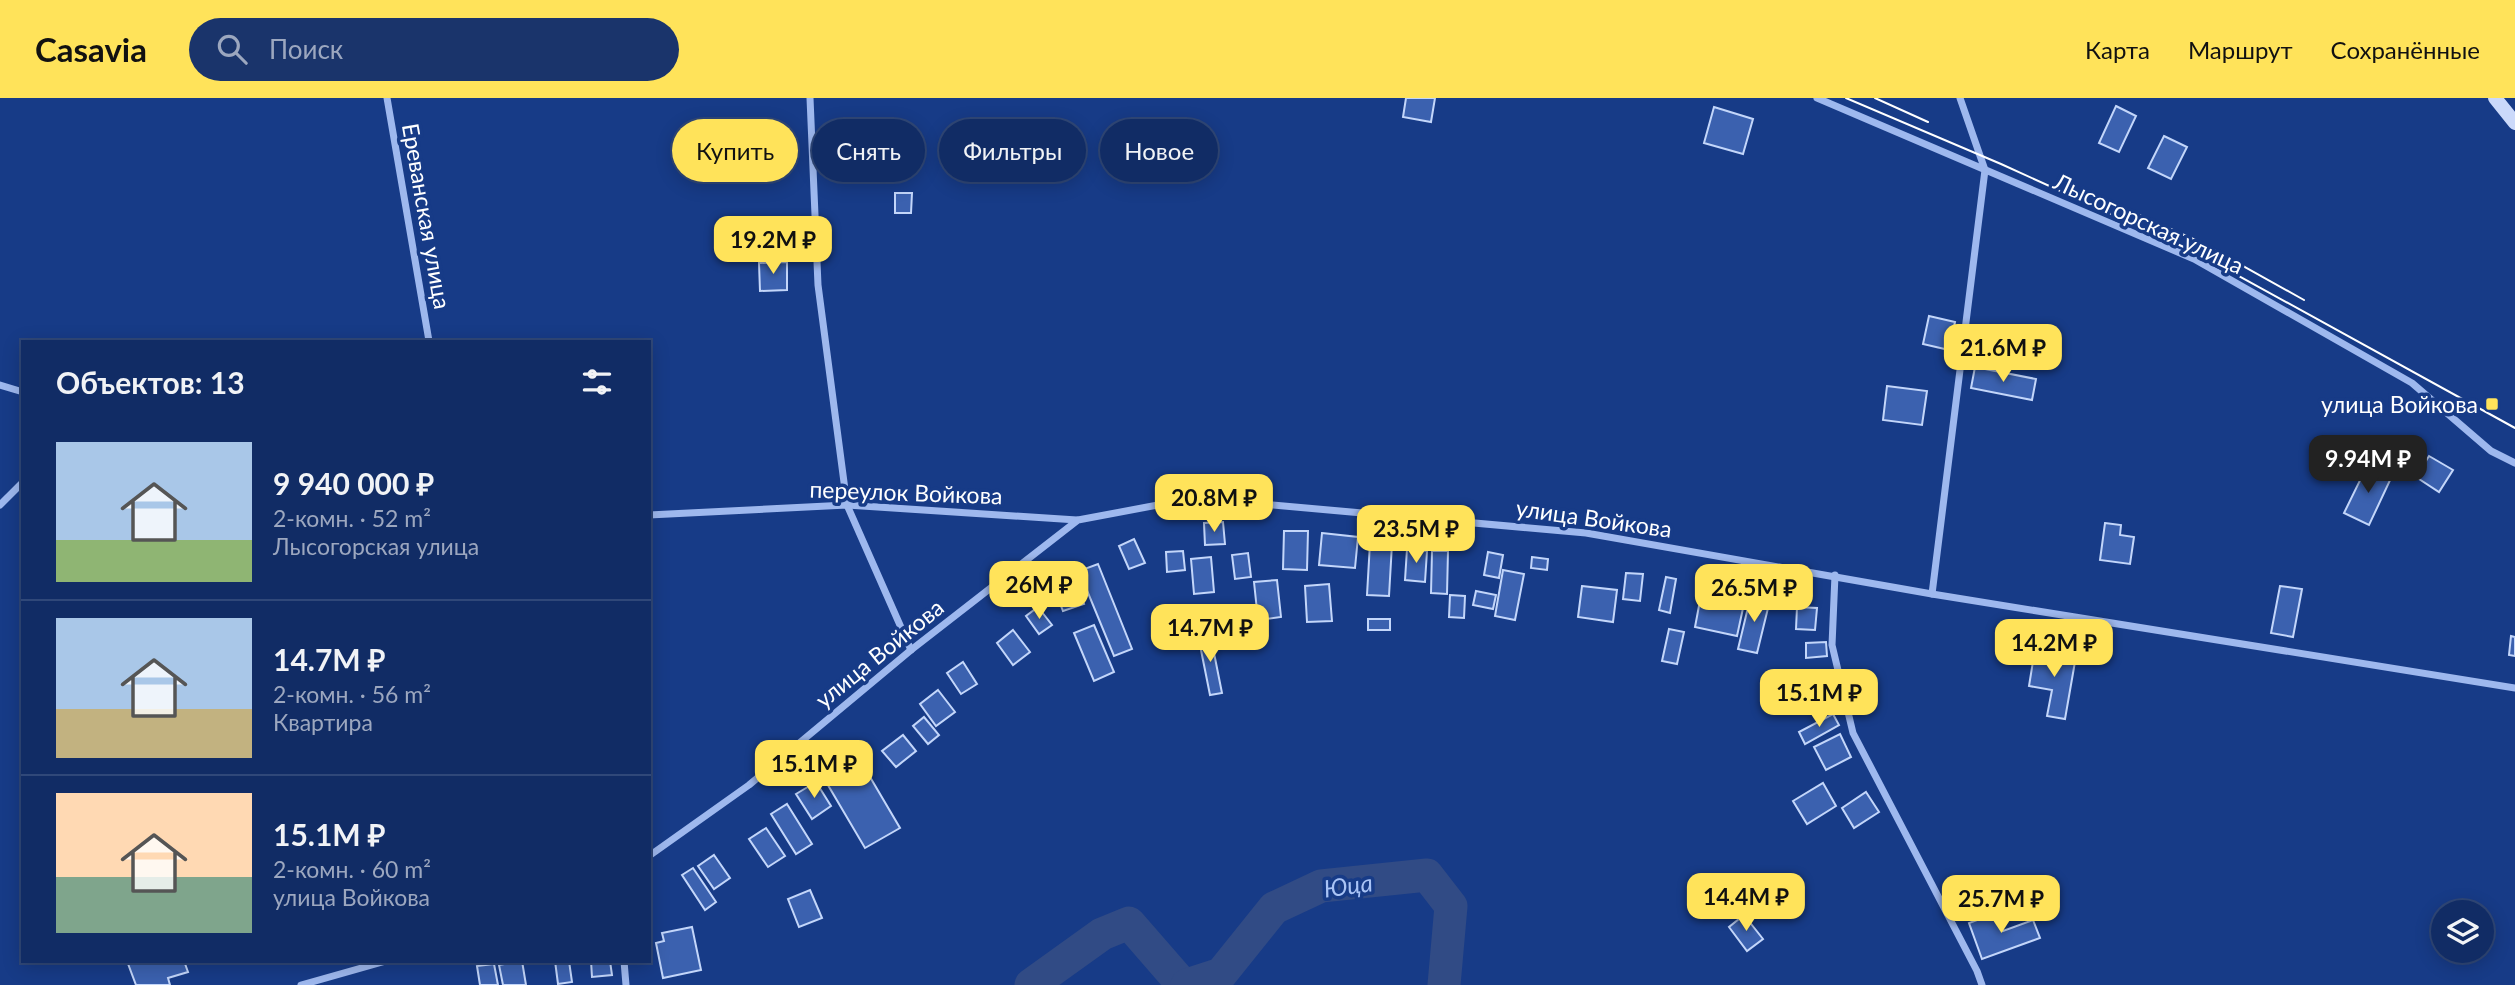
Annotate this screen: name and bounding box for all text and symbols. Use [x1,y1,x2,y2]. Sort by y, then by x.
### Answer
search box [189,18,679,81]
text: Casavia [35,29,147,69]
icon: search [213,30,251,68]
text: Поиск [269,33,343,65]
text: Карта [2085,35,2150,64]
text: Маршрут [2188,35,2293,64]
text: Сохранённые [2331,35,2480,64]
chip: Купить [672,119,798,182]
chip: Снять [812,119,925,182]
chip: Фильтры [939,119,1086,182]
chip: Новое [1100,119,1218,182]
street label: Ереванская улица [397,121,457,311]
street label: Лысогорская улица [2049,166,2248,279]
pin: 19.2M ₽ [708,216,838,276]
text: 19.2M ₽ [730,225,816,253]
pin: 21.6M ₽ [1938,324,2068,384]
text: 21.6M ₽ [1960,333,2046,361]
icon: filters [578,363,616,401]
text: Объектов: 13 [56,364,245,400]
place label: улица Войкова [2321,390,2478,418]
marker: улица Войкова [2484,396,2500,412]
pin: 9.94M ₽ [2303,436,2433,495]
text: 9.94M ₽ [2325,444,2411,472]
text: 9 940 000 ₽ [273,465,434,501]
icon: home [112,470,196,554]
pin: 20.8M ₽ [1149,474,1279,534]
street label: переулок Войкова [809,475,1003,509]
text: 20.8M ₽ [1171,483,1257,511]
street label: улица Войкова [1514,493,1674,543]
text: 2-комн. · 52 m² [273,504,431,532]
pin: 23.5M ₽ [1351,505,1481,565]
text: 23.5M ₽ [1373,514,1459,542]
text: Лысогорская улица [273,532,479,560]
pin: 26M ₽ [990,561,1088,621]
pin: 26.5M ₽ [1689,564,1819,624]
text: 26M ₽ [1005,570,1073,598]
text: 26.5M ₽ [1711,573,1797,601]
street label: улица Войкова [809,593,949,713]
pin: 14.7M ₽ [1145,604,1275,664]
text: 14.7M ₽ [1167,613,1253,641]
pin: 14.2M ₽ [1989,620,2119,679]
text: 14.2M ₽ [2011,628,2097,656]
text: 14.7M ₽ [273,641,385,677]
icon: home [112,646,196,730]
pin: 15.1M ₽ [1754,670,1884,729]
text: 15.1M ₽ [1776,678,1862,706]
text: 2-комн. · 56 m² [273,680,431,708]
text: Квартира [273,708,373,736]
pin: 15.1M ₽ [749,740,879,800]
text: 15.1M ₽ [771,749,857,777]
text: 15.1M ₽ [273,816,385,852]
icon: home [112,821,196,905]
text: 2-комн. · 60 m² [273,855,431,883]
water label: Юца [1322,867,1374,903]
pin: 14.4M ₽ [1681,874,1811,933]
pin: 25.7M ₽ [1936,876,2066,935]
text: 14.4M ₽ [1703,882,1789,910]
text: улица Войкова [273,883,430,911]
text: 25.7M ₽ [1958,884,2044,912]
map controls [2431,900,2494,963]
button: layers [2431,900,2494,963]

